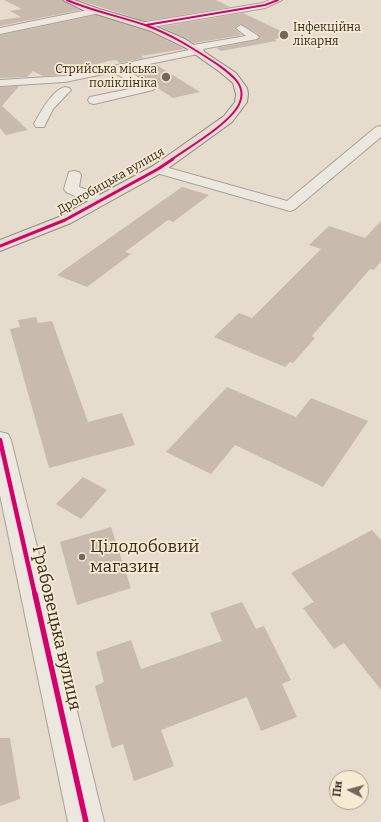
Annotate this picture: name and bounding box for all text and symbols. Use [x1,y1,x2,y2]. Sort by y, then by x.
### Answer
place label: Інфекційна лікарня [293,21,361,49]
marker: Інфекційна лікарня [278,29,290,41]
place label: Стрийська міська поліклініка [55,63,157,91]
marker: Стрийська міська поліклініка [160,71,172,83]
street label: Дрогобицька вулиця [55,144,167,218]
place label: Цілодобовий магазин [90,537,200,577]
street label: Грабовецька вулиця [27,544,85,712]
marker: Цілодобовий магазин [77,552,87,562]
north arrow [329,770,369,810]
text: Пн [330,780,345,797]

